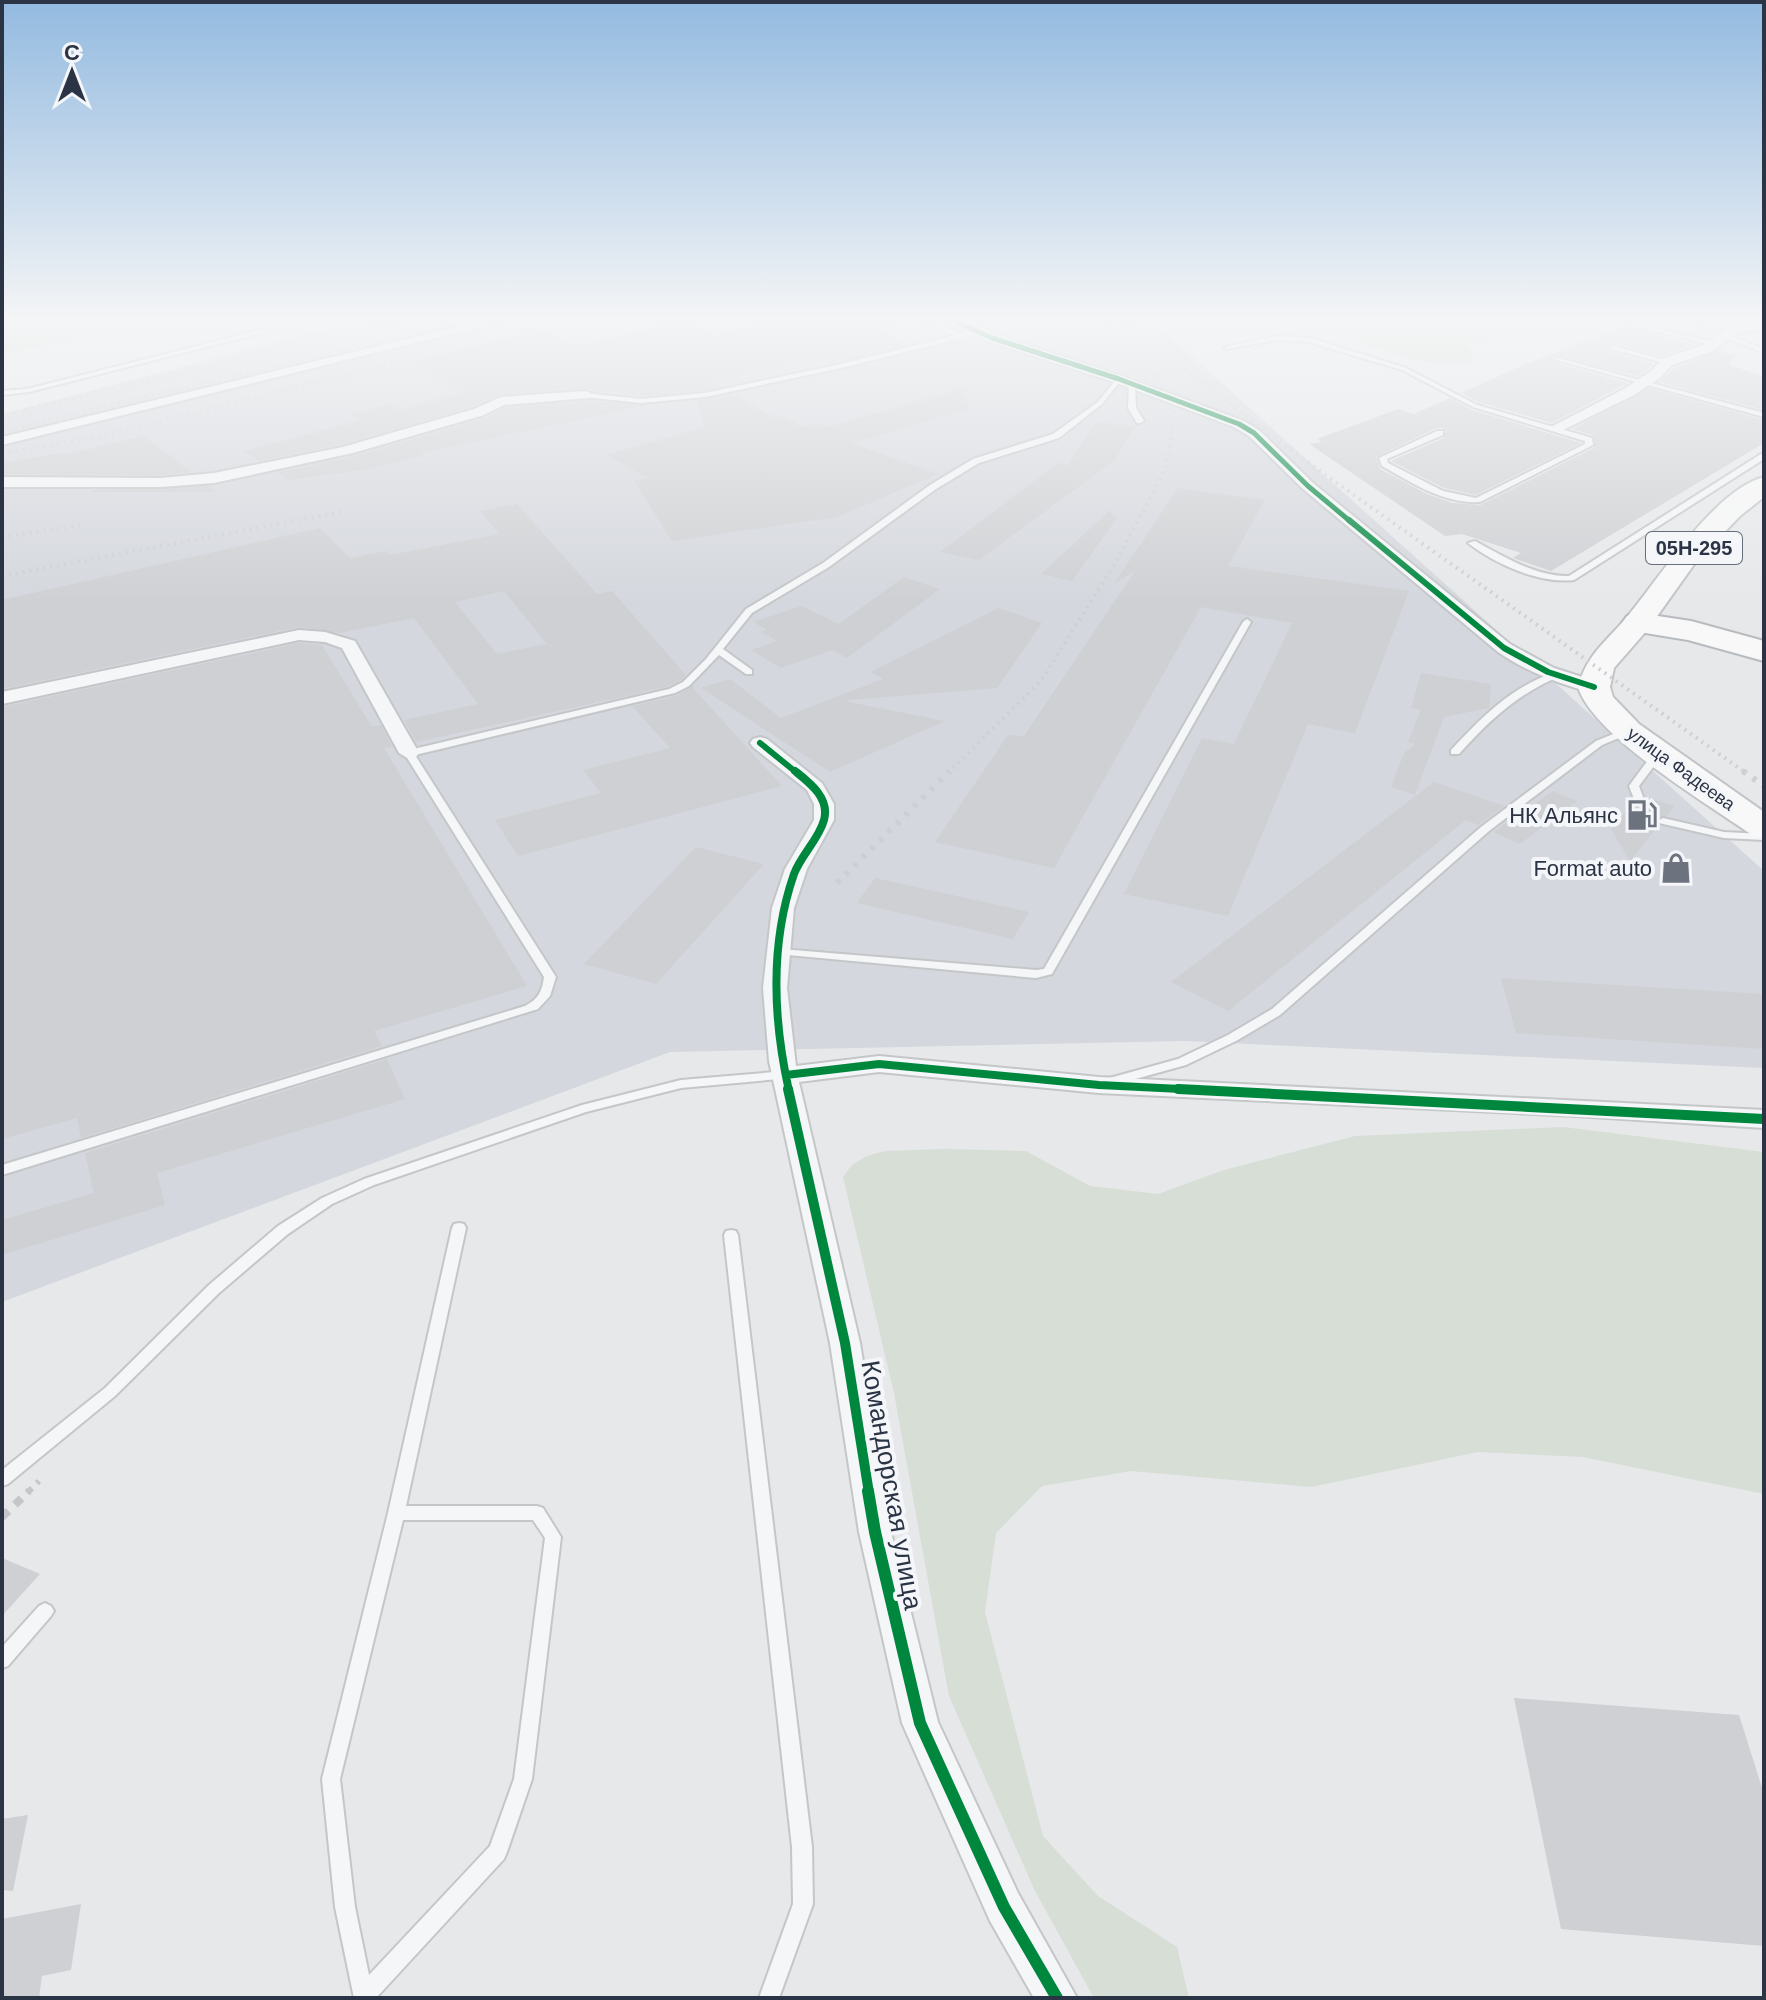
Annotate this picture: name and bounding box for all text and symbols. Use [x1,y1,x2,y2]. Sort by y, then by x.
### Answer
north arrow [32,32,112,112]
text: С [64,40,80,65]
road number: 05Н-295 [1646,532,1742,564]
street label: улица Фадеева [1623,723,1739,815]
fuel station icon: НК Альянс [1625,798,1659,832]
place label: НК Альянс [1509,803,1618,828]
shop icon: Format auto [1659,851,1693,885]
place label: Format auto [1533,856,1652,881]
street label: Командорская улица [855,1358,929,1613]

